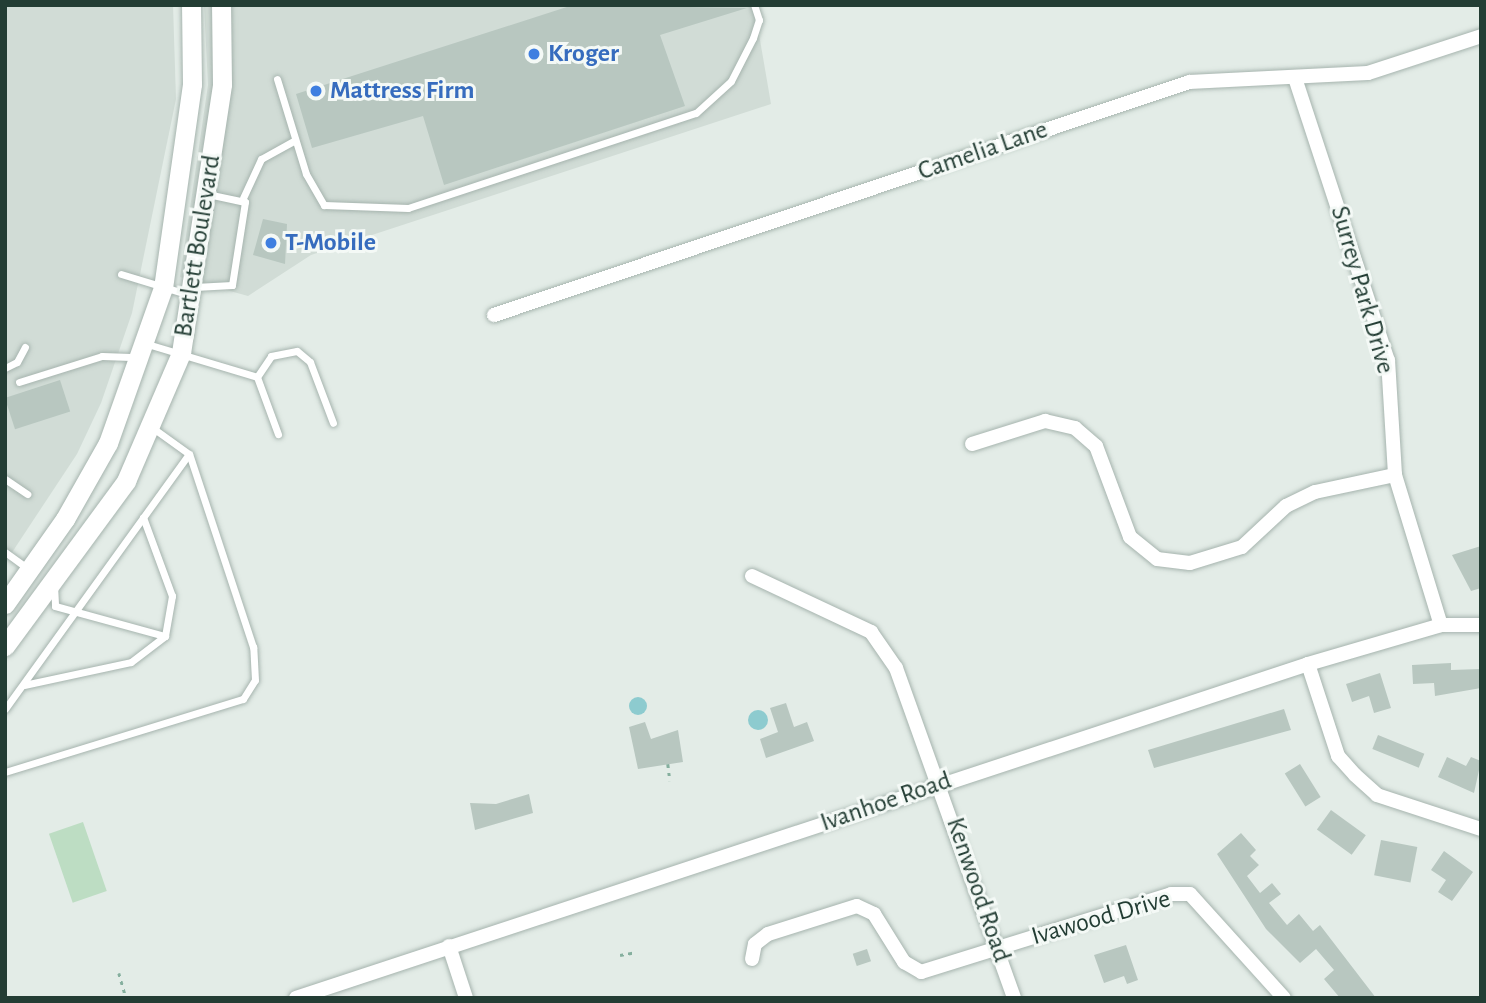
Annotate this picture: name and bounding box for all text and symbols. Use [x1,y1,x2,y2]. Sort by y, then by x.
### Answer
place label: Kroger [548,38,619,70]
marker: Kroger [526,46,542,62]
place label: Mattress Firm [330,75,474,107]
marker: Mattress Firm [308,83,324,99]
street label: Camelia Lane [914,114,1052,188]
street label: Bartlett Boulevard [168,153,228,339]
street label: Surrey Park Drive [1323,203,1401,377]
place label: T-Mobile [285,227,376,259]
marker: T-Mobile [263,235,279,251]
street label: Ivanhoe Road [817,765,955,839]
street label: Kenwood Road [939,814,1017,966]
street label: Ivawood Drive [1028,883,1174,953]

